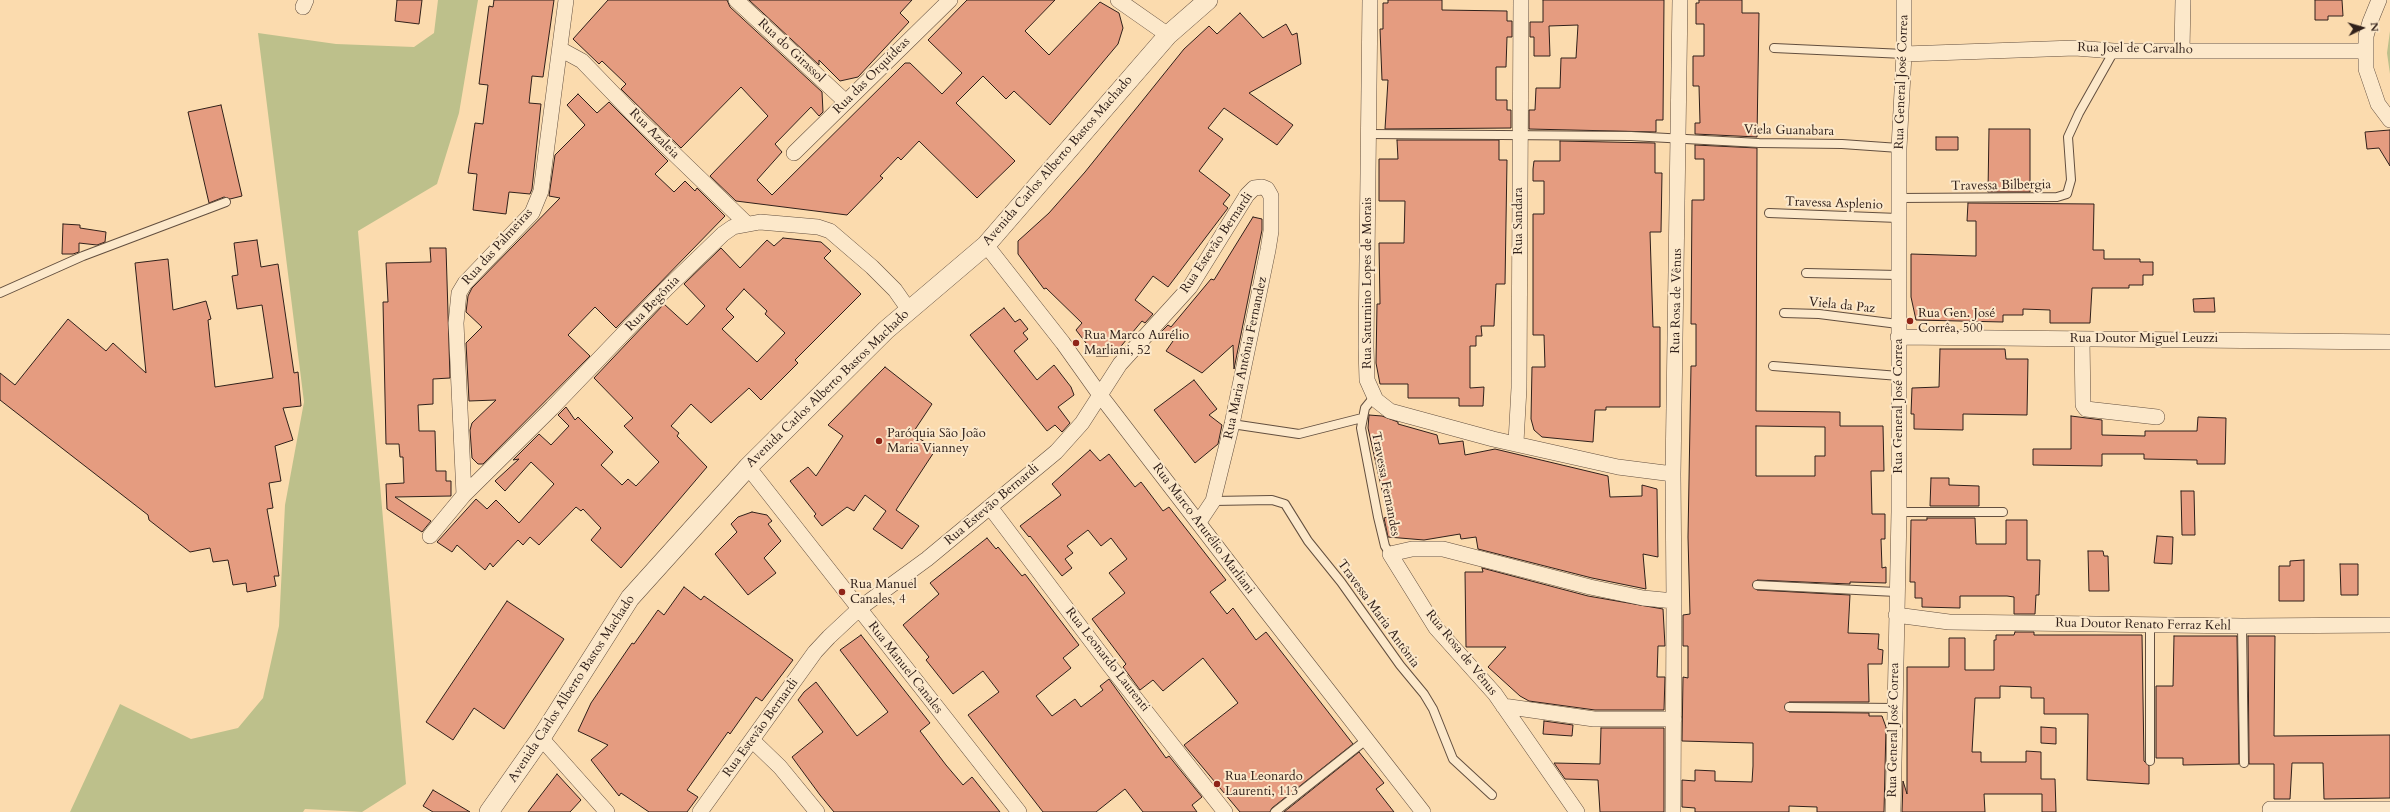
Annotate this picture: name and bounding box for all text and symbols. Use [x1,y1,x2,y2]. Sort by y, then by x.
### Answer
north arrow [2342,8,2382,48]
street label: Rua General José Correa [1892,14,1912,150]
street label: Rua do Girassol [754,16,828,86]
text: N [2367,21,2382,32]
street label: Rua das Orquídeas [830,34,914,118]
street label: Rua Joel de Carvalho [2077,40,2193,58]
street label: Avenida Carlos Alberto Bastos Machado [980,73,1136,249]
street label: Rua Azaleia [626,106,682,162]
street label: Viela Guanabara [1744,122,1834,140]
street label: Travessa Bilbergia [1951,177,2051,195]
street label: Rua Sandara [1511,187,1527,255]
street label: Rua Estevão Bernardi [1177,190,1257,296]
street label: Travessa Asplenio [1785,194,1883,214]
street label: Rua Saturnino Lopes de Morais [1360,197,1376,369]
street label: Rua das Palmeiras [460,206,536,288]
street label: Rua Rosa de Vênus [1668,248,1686,354]
street label: Rua Begônia [623,273,683,335]
street label: Rua Maria Antônia Fernandez [1221,275,1271,441]
street label: Viela da Paz [1808,295,1876,317]
place label: Rua Gen. José Corrêa, 500 [1918,306,1995,337]
street label: Avenida Carlos Alberto Bastos Machado [743,307,913,471]
marker: Rua Gen. José Corrêa, 500 [1905,316,1915,326]
place label: Rua Marco Aurélio Marliani, 52 [1084,328,1189,359]
street label: Rua Doutor Miguel Leuzzi [2070,331,2218,347]
marker: Rua Marco Aurélio Marliani, 52 [1071,338,1081,348]
street label: Rua General José Correa [1891,338,1907,474]
place label: Paróquia São João Maria Vianney [887,426,986,457]
street label: Travessa Fernandes [1367,431,1403,537]
marker: Paróquia São João Maria Vianney [874,436,884,446]
street label: Rua Estevão Bernardi [942,461,1042,549]
street label: Rua Marco Arurélio Marliani [1149,461,1257,597]
street label: Travessa Maria Antônia [1333,557,1423,671]
place label: Rua Manuel Canales, 4 [850,577,917,608]
marker: Rua Manuel Canales, 4 [837,587,847,597]
street label: Avenida Carlos Alberto Bastos Machado [505,592,639,786]
street label: Rua Leonardo Laurenti [1062,605,1152,715]
street label: Rua Rosa de Vênus [1422,607,1500,699]
street label: Rua Doutor Renato Ferraz Kehl [2055,616,2231,634]
street label: Rua Manuel Canales [864,619,946,717]
street label: Rua General José Correa [1885,662,1903,798]
street label: Rua Estevão Bernardi [720,676,802,780]
place label: Rua Leonardo Laurenti, 113 [1225,769,1303,800]
marker: Rua Leonardo Laurenti, 113 [1212,779,1222,789]

